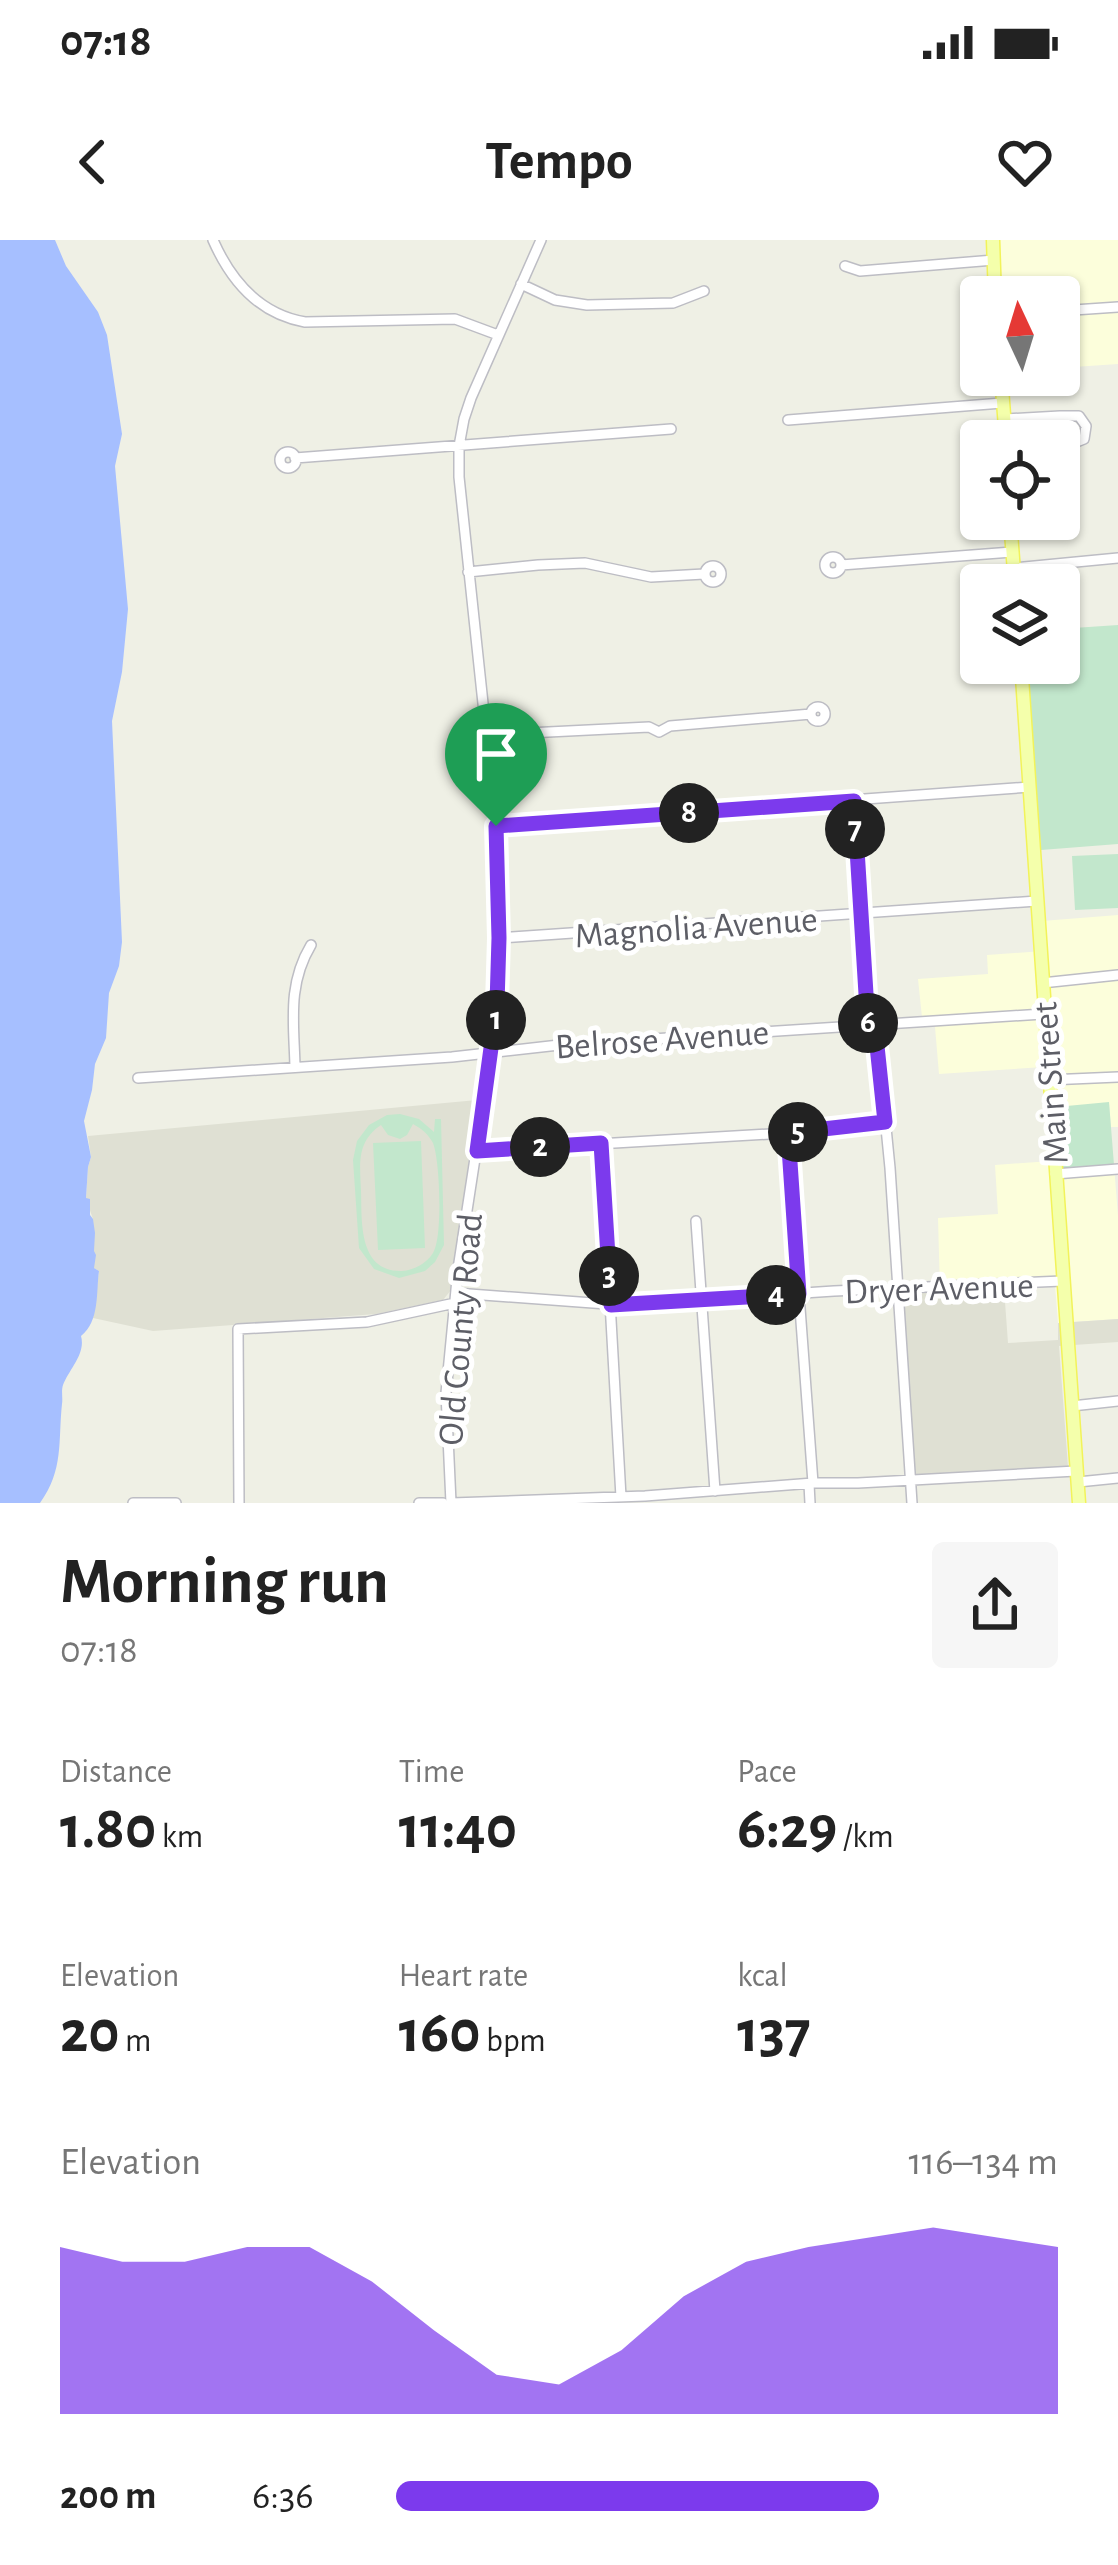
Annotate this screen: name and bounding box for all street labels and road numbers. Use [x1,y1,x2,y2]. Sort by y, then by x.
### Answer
street label: Magnolia Avenue [573,902,819,954]
street label: Main Street [1027,1000,1075,1165]
street label: Belrose Avenue [554,1015,770,1065]
street label: Old County Road [433,1212,489,1447]
street label: Dryer Avenue [844,1268,1034,1310]

